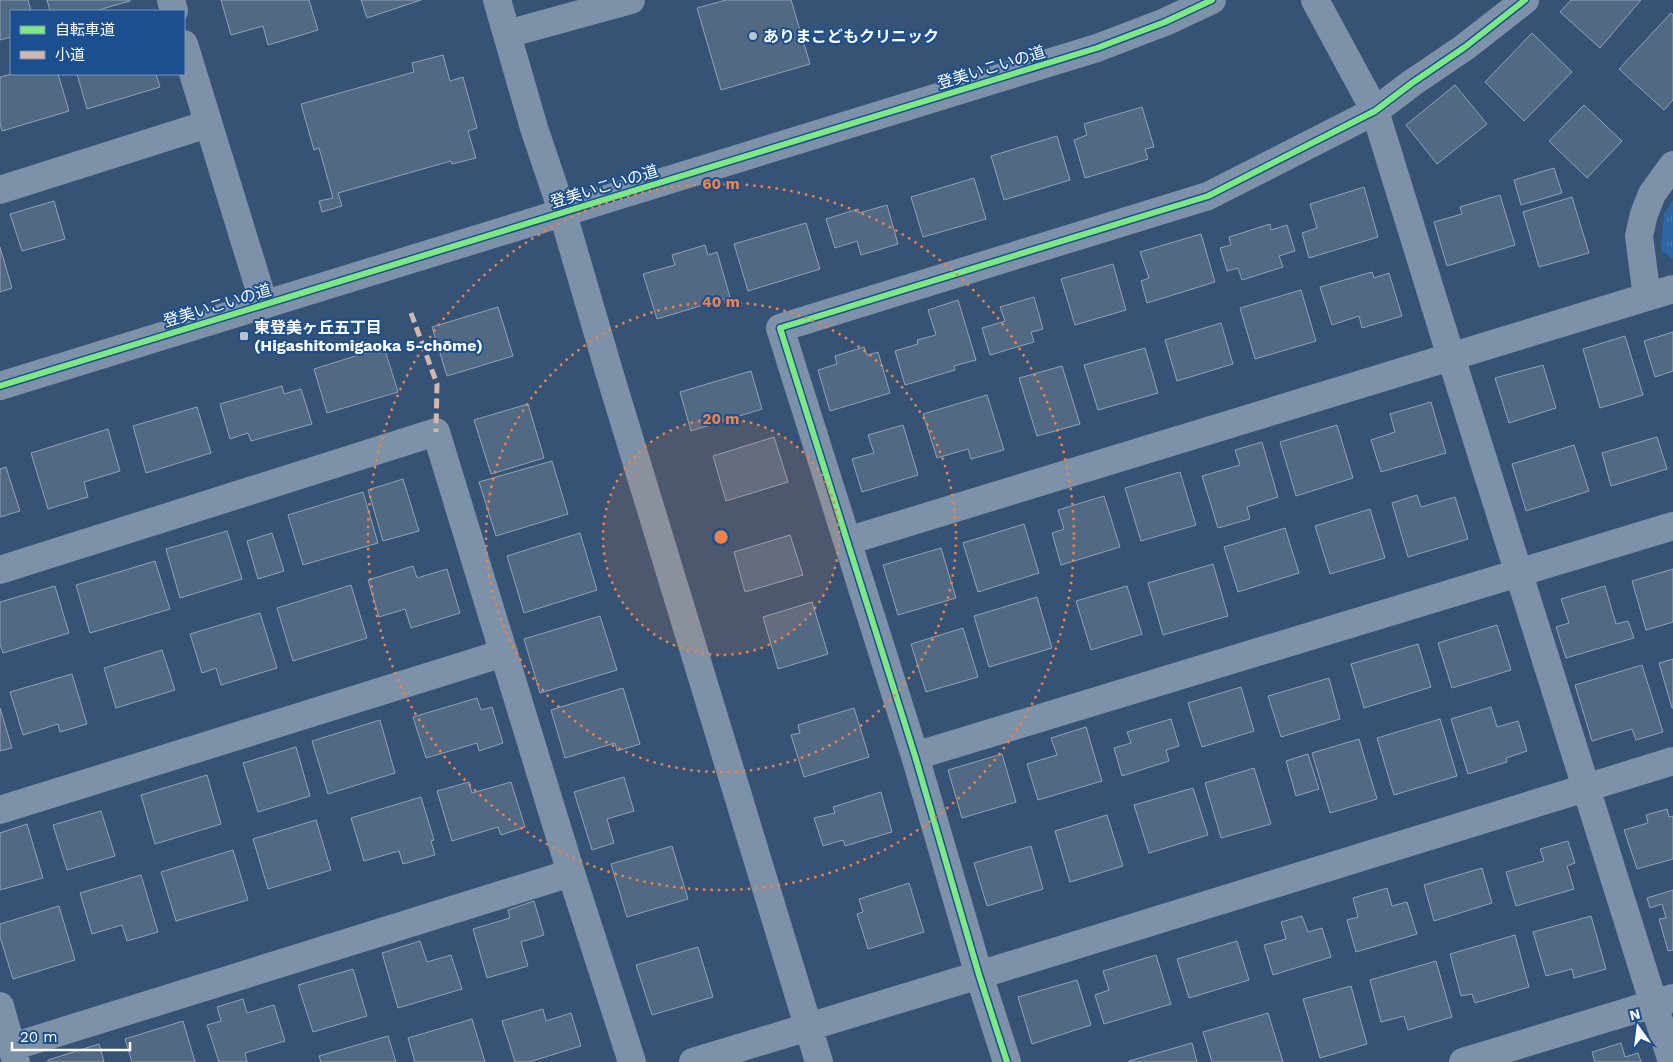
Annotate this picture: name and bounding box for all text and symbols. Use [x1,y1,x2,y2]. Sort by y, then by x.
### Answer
legend [10,10,185,75]
text: 自転車道 [55,21,115,39]
place label: ありまこどもクリニック [763,27,939,46]
marker: ありまこどもクリニック [747,30,759,42]
street label: 登美いこいの道 [935,42,1047,93]
text: 小道 [55,46,85,64]
street label: 登美いこいの道 [548,161,660,212]
text: 60 m [702,175,740,193]
street label: 登美いこいの道 [161,280,273,331]
text: 40 m [702,293,740,311]
place label: 東登美ヶ丘五丁目 (Higashitomigaoka 5-chōme) [254,318,483,355]
marker: 東登美ヶ丘五丁目 (Higashitomigaoka 5-chōme) [238,330,250,342]
text: 20 m [702,410,740,428]
centre of rings [712,528,730,546]
north arrow [1613,1002,1663,1052]
text: N [1628,1005,1642,1023]
scale bar [12,1020,130,1052]
text: 20 m [20,1028,58,1046]

